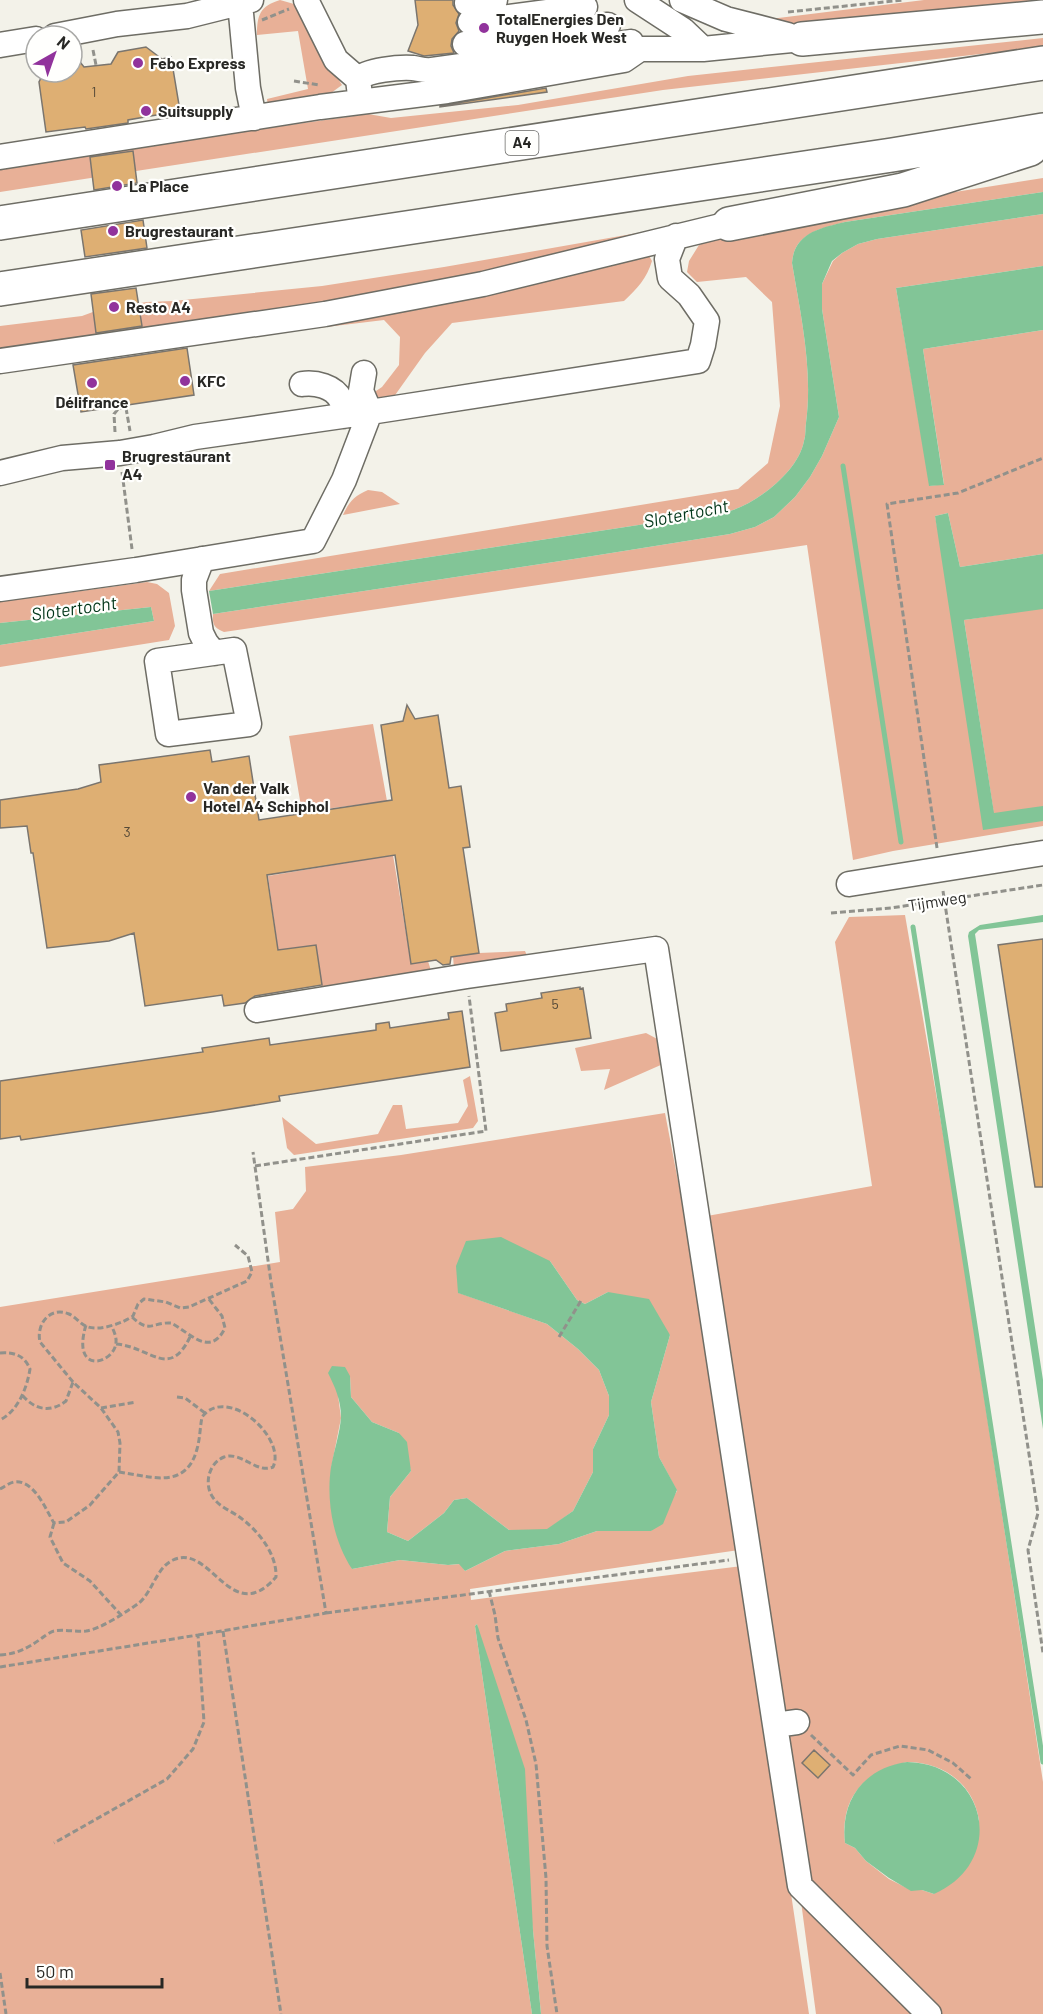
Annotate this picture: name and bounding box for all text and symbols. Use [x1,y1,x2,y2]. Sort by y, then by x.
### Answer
place label: TotalEnergies Den Ruygen Hoek West [496,9,627,46]
marker: TotalEnergies Den Ruygen Hoek West [477,21,491,35]
north arrow [24,24,84,84]
text: N [54,31,74,53]
place label: Febo Express [150,53,245,72]
marker: Febo Express [131,56,145,70]
house number: 1 [92,83,96,100]
place label: Suitsupply [158,101,233,120]
marker: Suitsupply [139,104,153,118]
road number: A4 [506,131,538,155]
place label: La Place [129,176,189,195]
marker: La Place [110,179,124,193]
place label: Brugrestaurant [125,221,234,240]
marker: Brugrestaurant [106,224,120,238]
place label: Resto A4 [126,297,191,316]
marker: Resto A4 [107,300,121,314]
place label: KFC [197,371,226,390]
marker: KFC [178,374,192,388]
marker: Délifrance [85,376,99,390]
place label: Délifrance [55,392,129,411]
place label: Brugrestaurant A4 [122,446,231,483]
marker: Brugrestaurant A4 [103,458,117,472]
water label: Slotertocht [641,494,731,532]
water label: Slotertocht [30,591,119,625]
place label: Van der Valk Hotel A4 Schiphol [203,778,329,815]
marker: Van der Valk Hotel A4 Schiphol [184,790,198,804]
house number: 3 [123,823,131,840]
street label: Tijmweg [907,887,967,914]
house number: 5 [551,995,559,1012]
scale bar [27,1951,162,1989]
text: 50 m [36,1960,74,1982]

